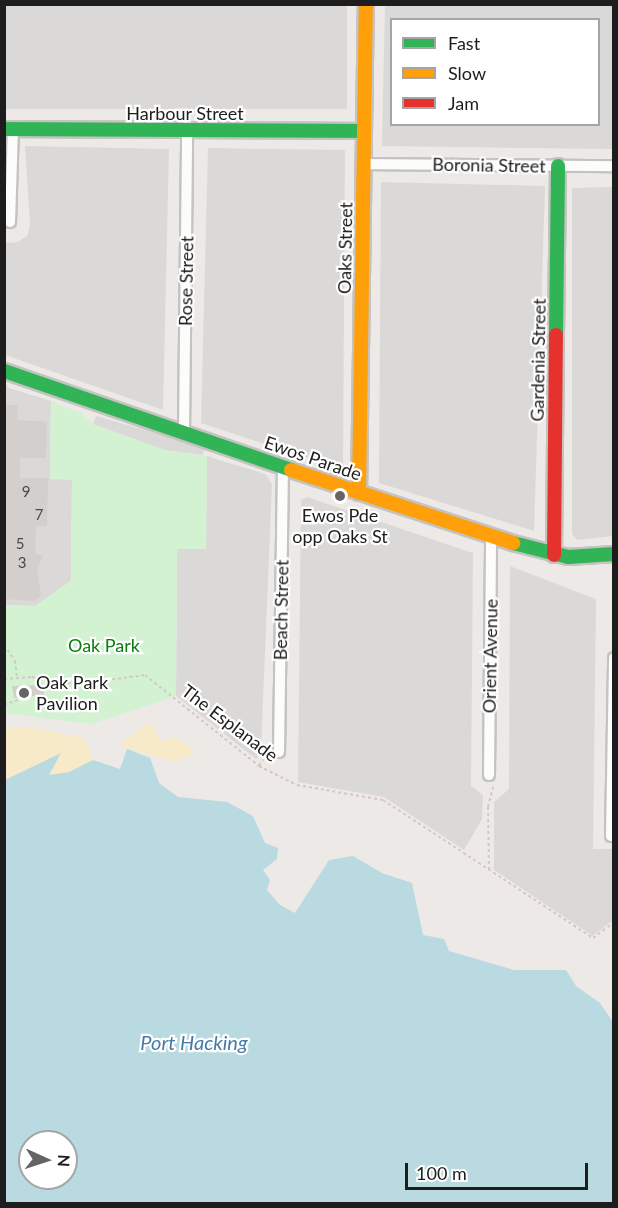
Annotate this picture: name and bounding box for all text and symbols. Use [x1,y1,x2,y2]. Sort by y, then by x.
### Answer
legend [390,18,600,126]
text: Fast [448,32,480,54]
text: Slow [448,62,486,84]
text: Jam [448,92,479,114]
street label: Harbour Street [126,102,244,124]
street label: Boronia Street [432,153,546,177]
street label: Oaks Street [333,202,357,294]
street label: Rose Street [174,236,198,326]
street label: Gardenia Street [526,298,550,422]
street label: Ewos Parade [262,431,364,485]
house number: 9 [22,483,30,501]
marker: Ewos Pde opp Oaks St [333,489,347,503]
place label: Ewos Pde opp Oaks St [292,505,388,548]
house number: 7 [35,506,43,524]
house number: 5 [16,535,24,553]
house number: 3 [18,554,26,572]
street label: Beach Street [269,560,293,660]
street label: Orient Avenue [478,598,502,714]
park label: Oak Park [68,634,140,656]
place label: Oak Park Pavilion [36,672,108,714]
street label: The Esplanade [178,680,282,766]
marker: Oak Park Pavilion [17,686,31,700]
water label: Port Hacking [140,1030,248,1054]
north arrow [18,1130,78,1190]
scale bar [408,1151,591,1189]
text: N [55,1154,74,1168]
text: 100 m [416,1162,467,1184]

